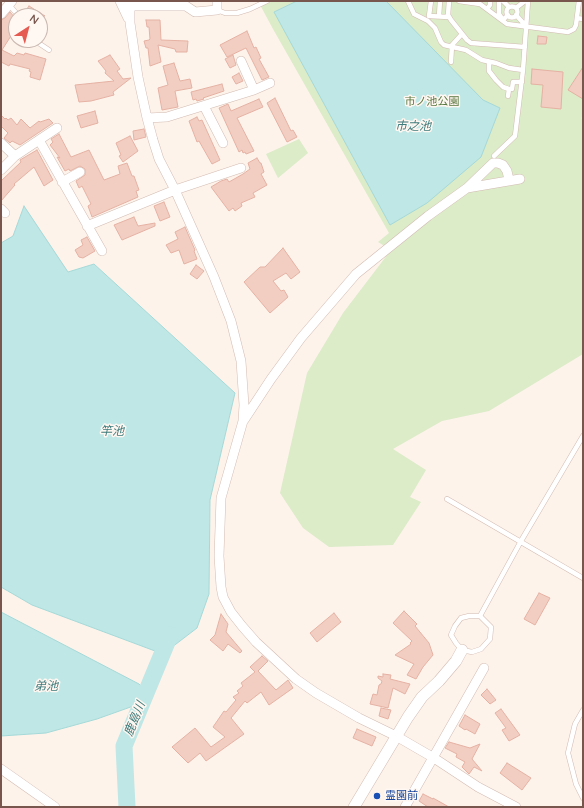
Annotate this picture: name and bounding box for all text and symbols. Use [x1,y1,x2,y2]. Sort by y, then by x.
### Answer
north arrow [8,8,48,48]
text: N [27,11,42,27]
park label: 市ノ池公園 [405,95,459,109]
water label: 市之池 [395,119,431,133]
water label: 竿池 [100,424,124,438]
water label: 弟池 [34,679,58,693]
water label: 鹿島川 [122,700,148,738]
place label: 霊園前 [385,789,418,803]
marker: 霊園前 [372,791,382,801]

